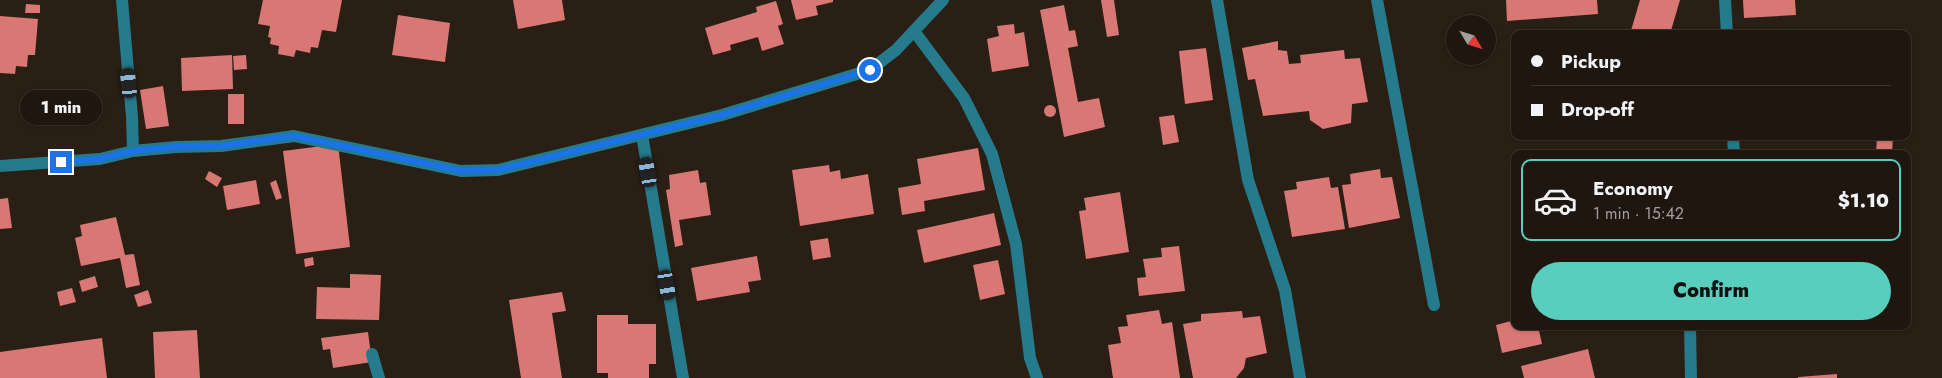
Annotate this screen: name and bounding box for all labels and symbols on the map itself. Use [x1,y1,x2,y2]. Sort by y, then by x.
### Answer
north arrow [1446,15,1496,65]
route start [859,59,881,81]
car [119,67,138,99]
callout: 1 min [20,90,102,124]
route end [50,151,72,173]
car [638,156,657,188]
car [657,269,676,301]

